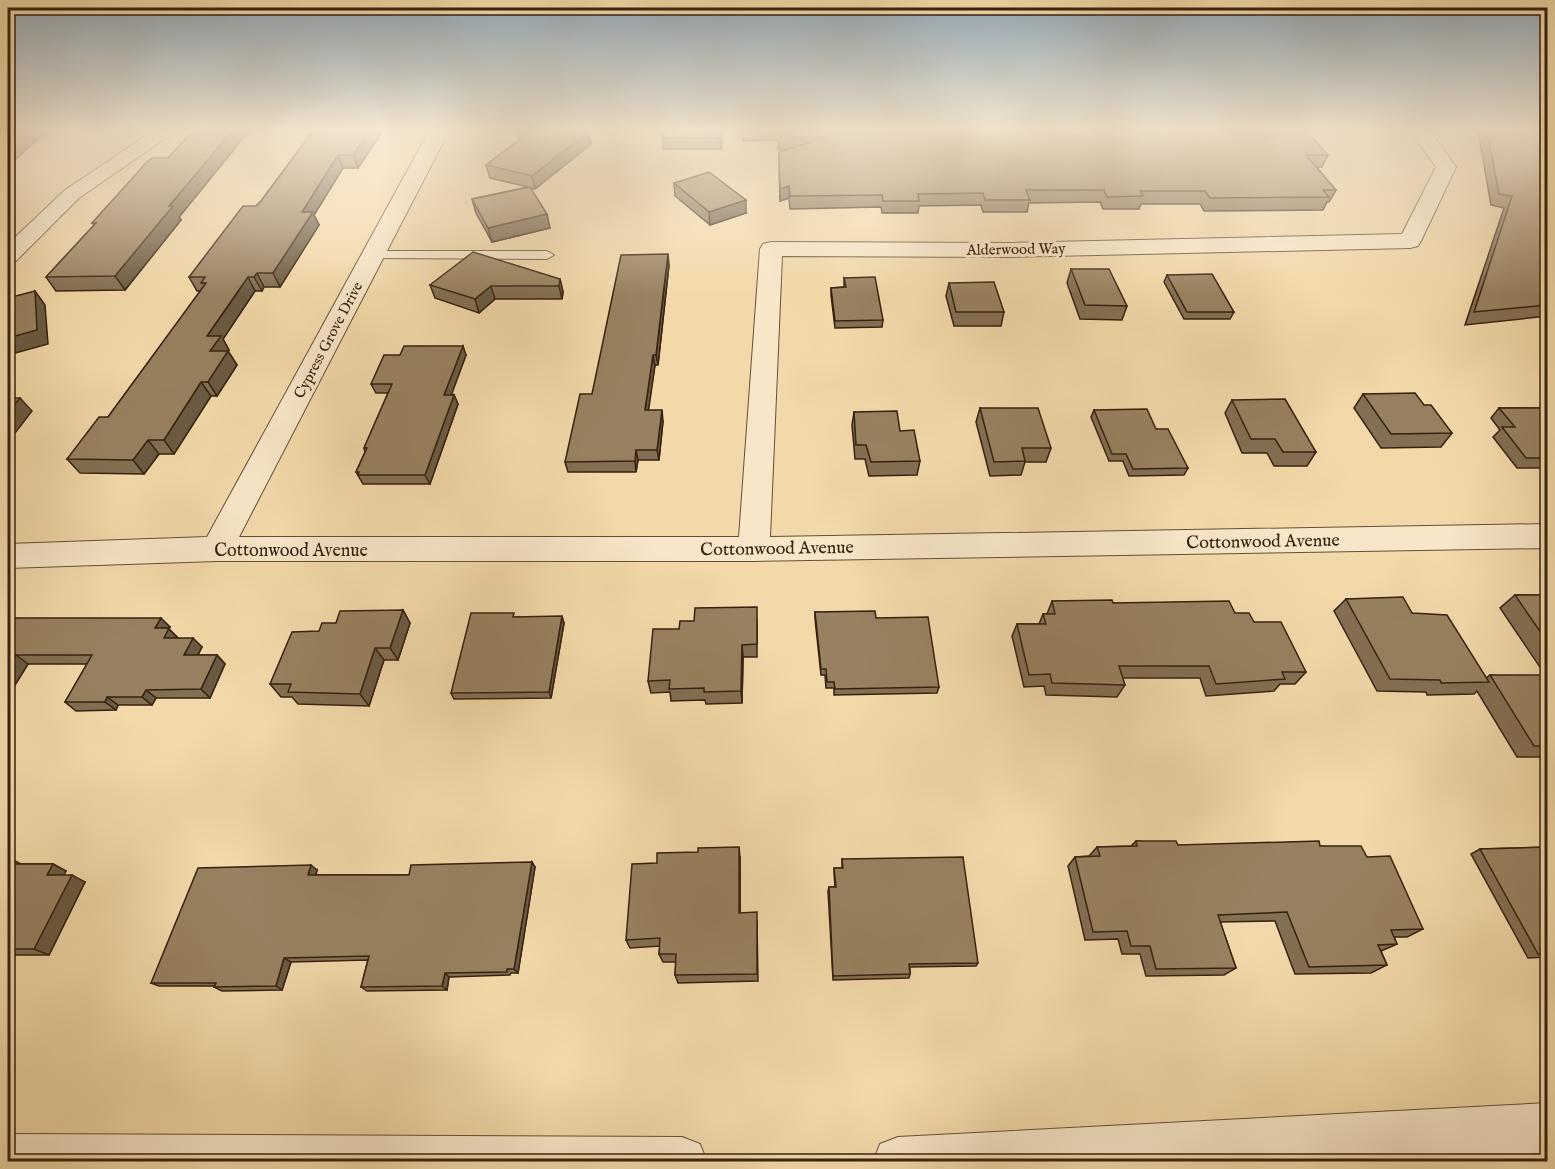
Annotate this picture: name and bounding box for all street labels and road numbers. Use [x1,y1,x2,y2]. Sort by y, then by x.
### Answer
street label: Alderwood Way [965,239,1066,260]
street label: Cypress Grove Drive [290,279,367,402]
street label: Cottonwood Avenue [1186,530,1340,555]
street label: Cottonwood Avenue [700,537,854,562]
street label: Cottonwood Avenue [214,540,368,563]

